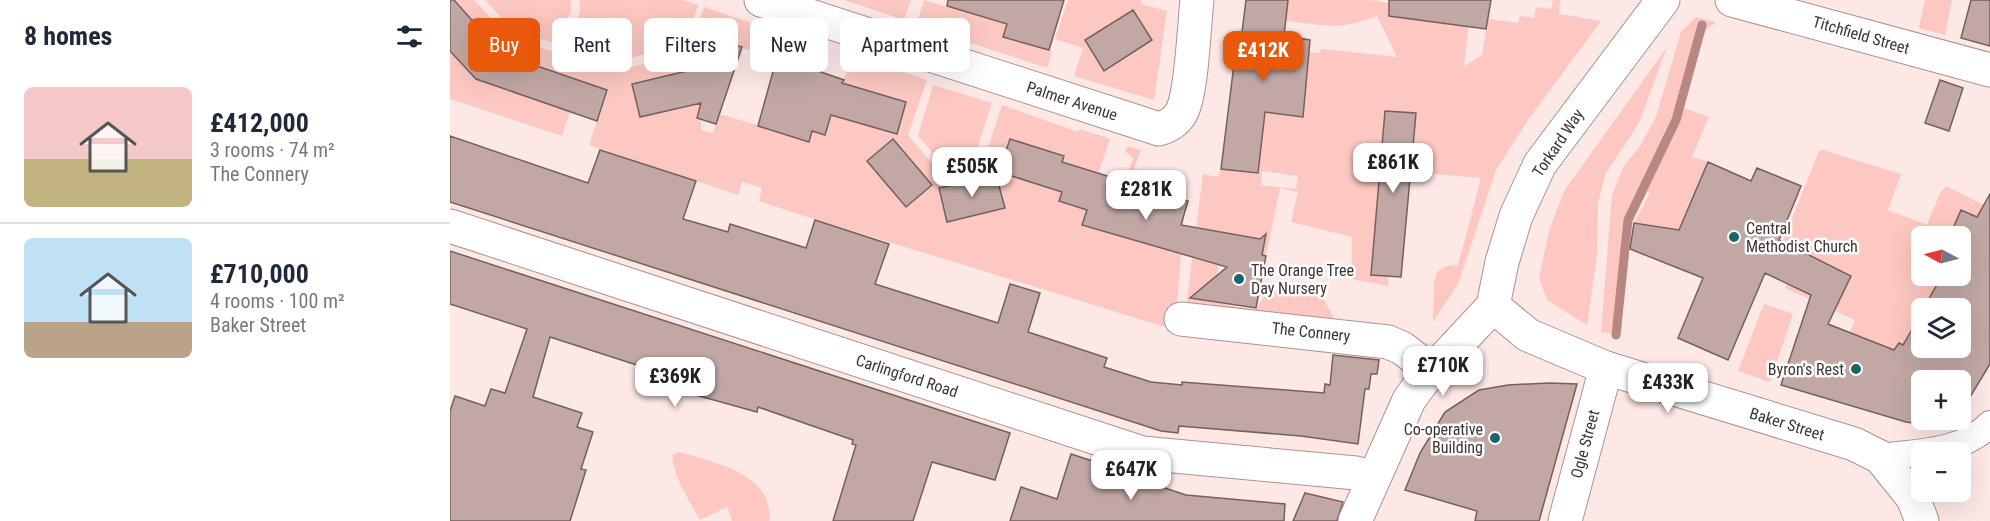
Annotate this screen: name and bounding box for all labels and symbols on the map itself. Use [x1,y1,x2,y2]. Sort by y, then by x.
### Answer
street label: Titchfield Street [1810,12,1912,58]
pin: £412K [1221,31,1305,82]
street label: Palmer Avenue [1024,77,1120,125]
street label: Torkard Way [1528,105,1588,181]
pin: £861K [1351,143,1435,194]
pin: £505K [930,147,1014,198]
pin: £281K [1104,170,1188,221]
place label: Central Methodist Church [1746,219,1858,256]
north arrow [1911,226,1971,286]
marker: Central Methodist Church [1727,230,1741,244]
place label: The Orange Tree Day Nursery [1251,261,1354,298]
marker: The Orange Tree Day Nursery [1232,272,1246,286]
street label: The Connery [1271,318,1352,346]
pin: £710K [1401,346,1485,397]
street label: Carlingford Road [854,351,960,401]
pin: £369K [633,357,717,408]
place label: Byron's Rest [1768,360,1844,379]
marker: Byron's Rest [1849,362,1863,376]
pin: £433K [1626,363,1710,414]
street label: Baker Street [1747,404,1827,444]
street label: Ogle Street [1567,408,1603,480]
place label: Co-operative Building [1404,420,1483,457]
marker: Co-operative Building [1488,431,1502,445]
pin: £647K [1089,450,1173,501]

